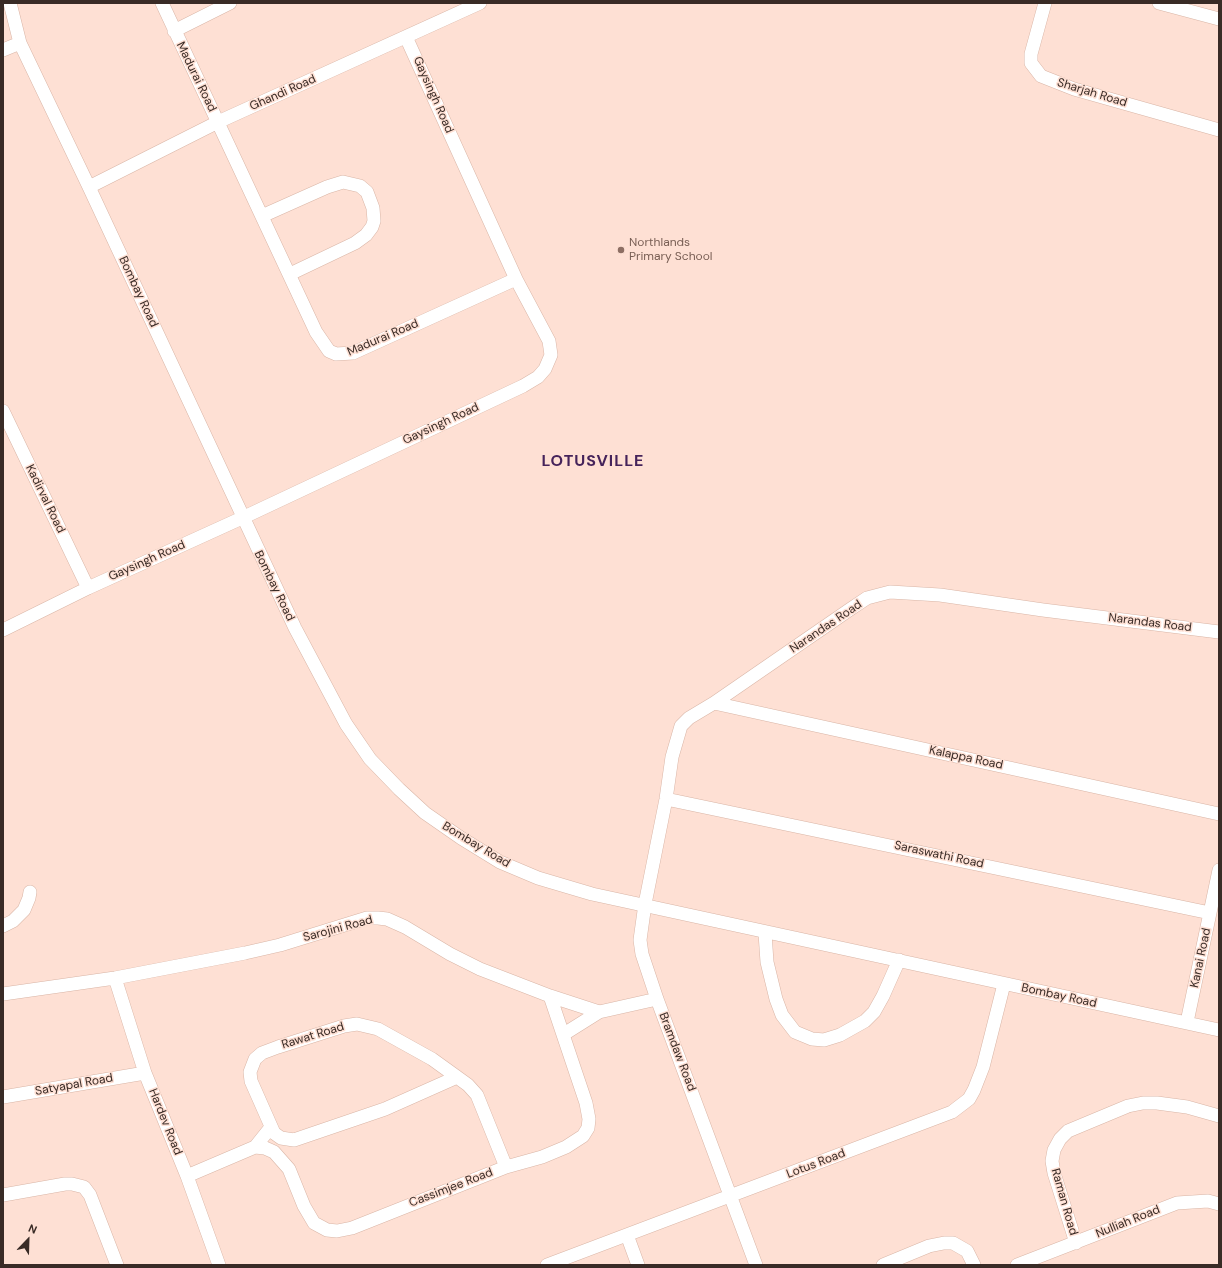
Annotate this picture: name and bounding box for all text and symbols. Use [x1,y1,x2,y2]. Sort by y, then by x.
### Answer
street label: Madurai Road [173,40,219,114]
street label: Gaysingh Road [410,54,456,136]
street label: Ghandi Road [248,72,318,114]
street label: Sharjah Road [1055,76,1129,110]
place label: Northlands Primary School [629,236,712,264]
marker: Northlands Primary School [616,245,626,255]
street label: Bombay Road [115,254,161,330]
street label: Madurai Road [345,317,421,359]
street label: Gaysingh Road [401,400,481,448]
district label: LOTUSVILLE [542,452,644,472]
street label: Kadirval Road [22,462,68,536]
street label: Gaysingh Road [106,538,188,584]
street label: Bombay Road [251,548,297,624]
street label: Narandas Road [787,598,865,656]
street label: Narandas Road [1107,611,1193,635]
street label: Kalappa Road [928,743,1004,773]
street label: Bombay Road [439,819,513,871]
street label: Saraswathi Road [893,838,985,872]
street label: Sarojini Road [302,913,374,945]
street label: Kanai Road [1188,927,1214,989]
street label: Bombay Road [1020,981,1098,1011]
street label: Bramdaw Road [655,1011,699,1093]
street label: Rawat Road [280,1020,346,1052]
street label: Satyapal Road [34,1071,114,1099]
street label: Hardev Road [145,1087,185,1157]
street label: Lotus Road [785,1146,847,1182]
street label: Cassimjee Road [407,1165,495,1211]
street label: Raman Road [1048,1167,1080,1237]
street label: Nulliah Road [1094,1203,1162,1241]
north arrow [8,1220,48,1260]
text: N [26,1221,39,1237]

